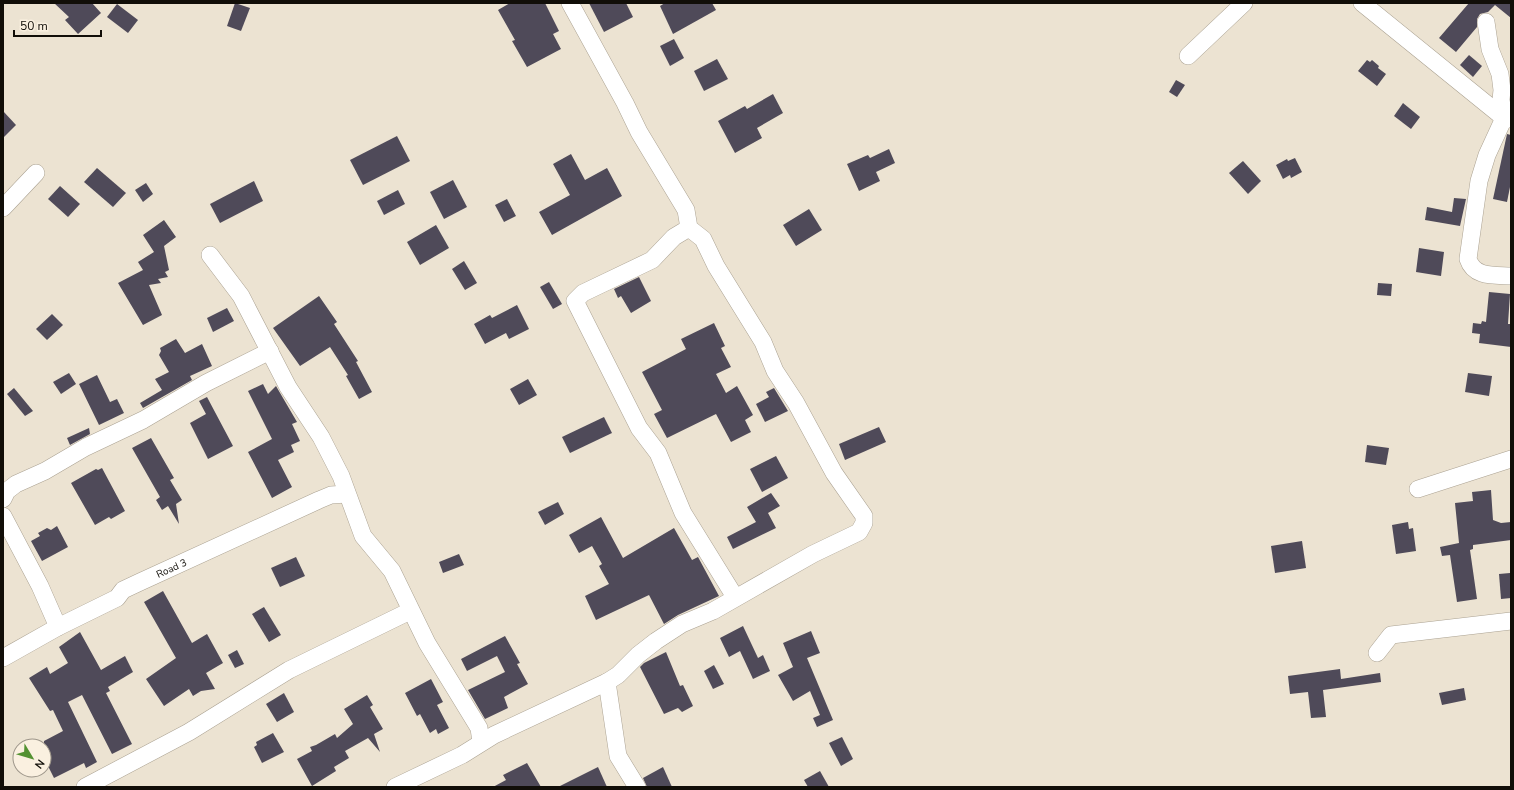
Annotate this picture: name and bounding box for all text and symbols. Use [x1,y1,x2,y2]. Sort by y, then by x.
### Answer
scale bar [14,12,101,38]
text: 50 m [20,18,48,34]
street label: Road 3 [154,556,189,582]
north arrow [12,738,52,778]
text: N [31,756,48,772]

